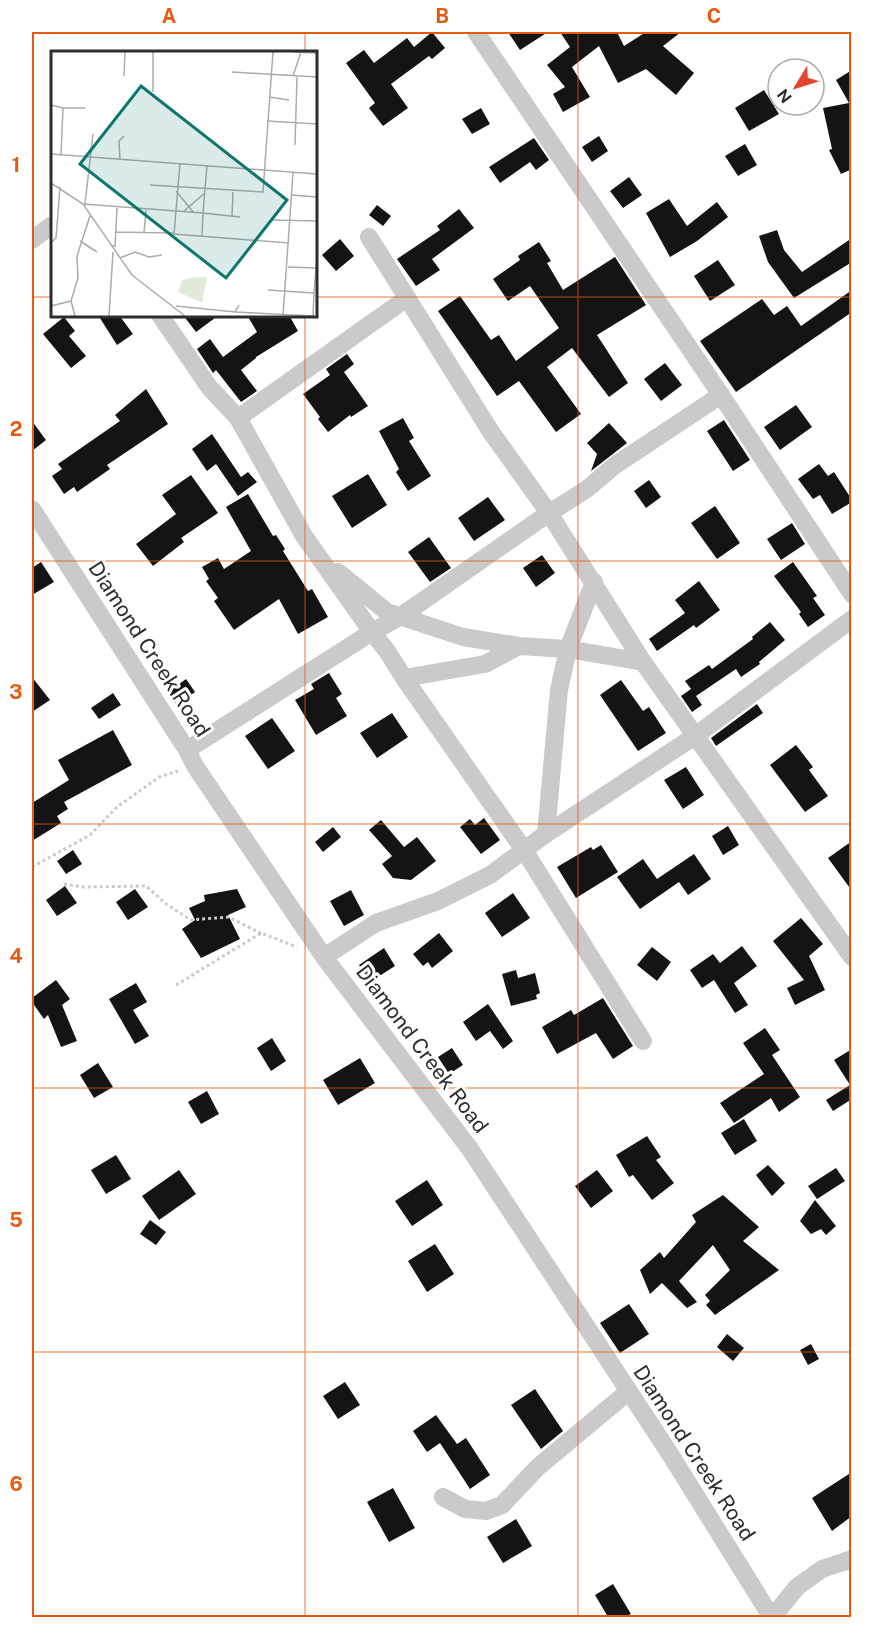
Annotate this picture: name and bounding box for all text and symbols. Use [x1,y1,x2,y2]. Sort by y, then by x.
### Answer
text: A [162,4,176,28]
text: B [435,4,449,28]
text: C [707,4,721,28]
inset map [51,51,316,316]
north arrow [766,57,826,117]
text: N [773,85,796,107]
text: 1 [12,153,20,177]
text: 2 [10,417,22,441]
street label: Diamond Creek Road [83,556,215,741]
text: 3 [9,680,23,704]
text: 4 [9,944,23,968]
street label: Diamond Creek Road [351,960,494,1138]
text: 5 [9,1208,23,1232]
street label: Diamond Creek Road [628,1360,760,1545]
text: 6 [9,1472,23,1496]

